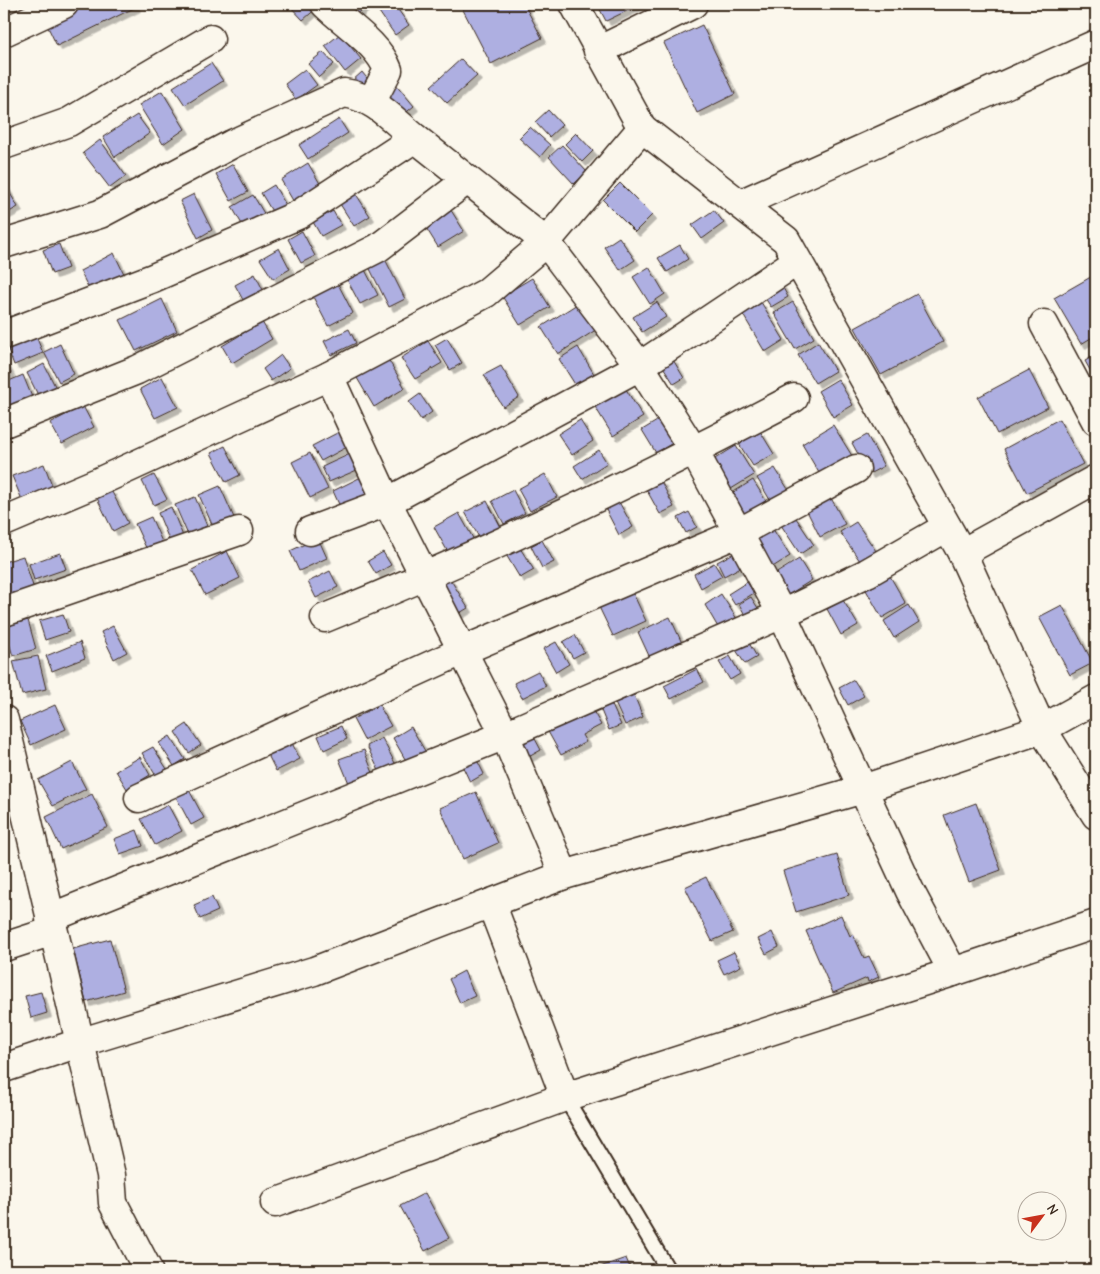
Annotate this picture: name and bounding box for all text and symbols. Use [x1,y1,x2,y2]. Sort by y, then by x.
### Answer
north arrow [1018,1192,1068,1242]
text: N [1043,1201,1062,1218]

